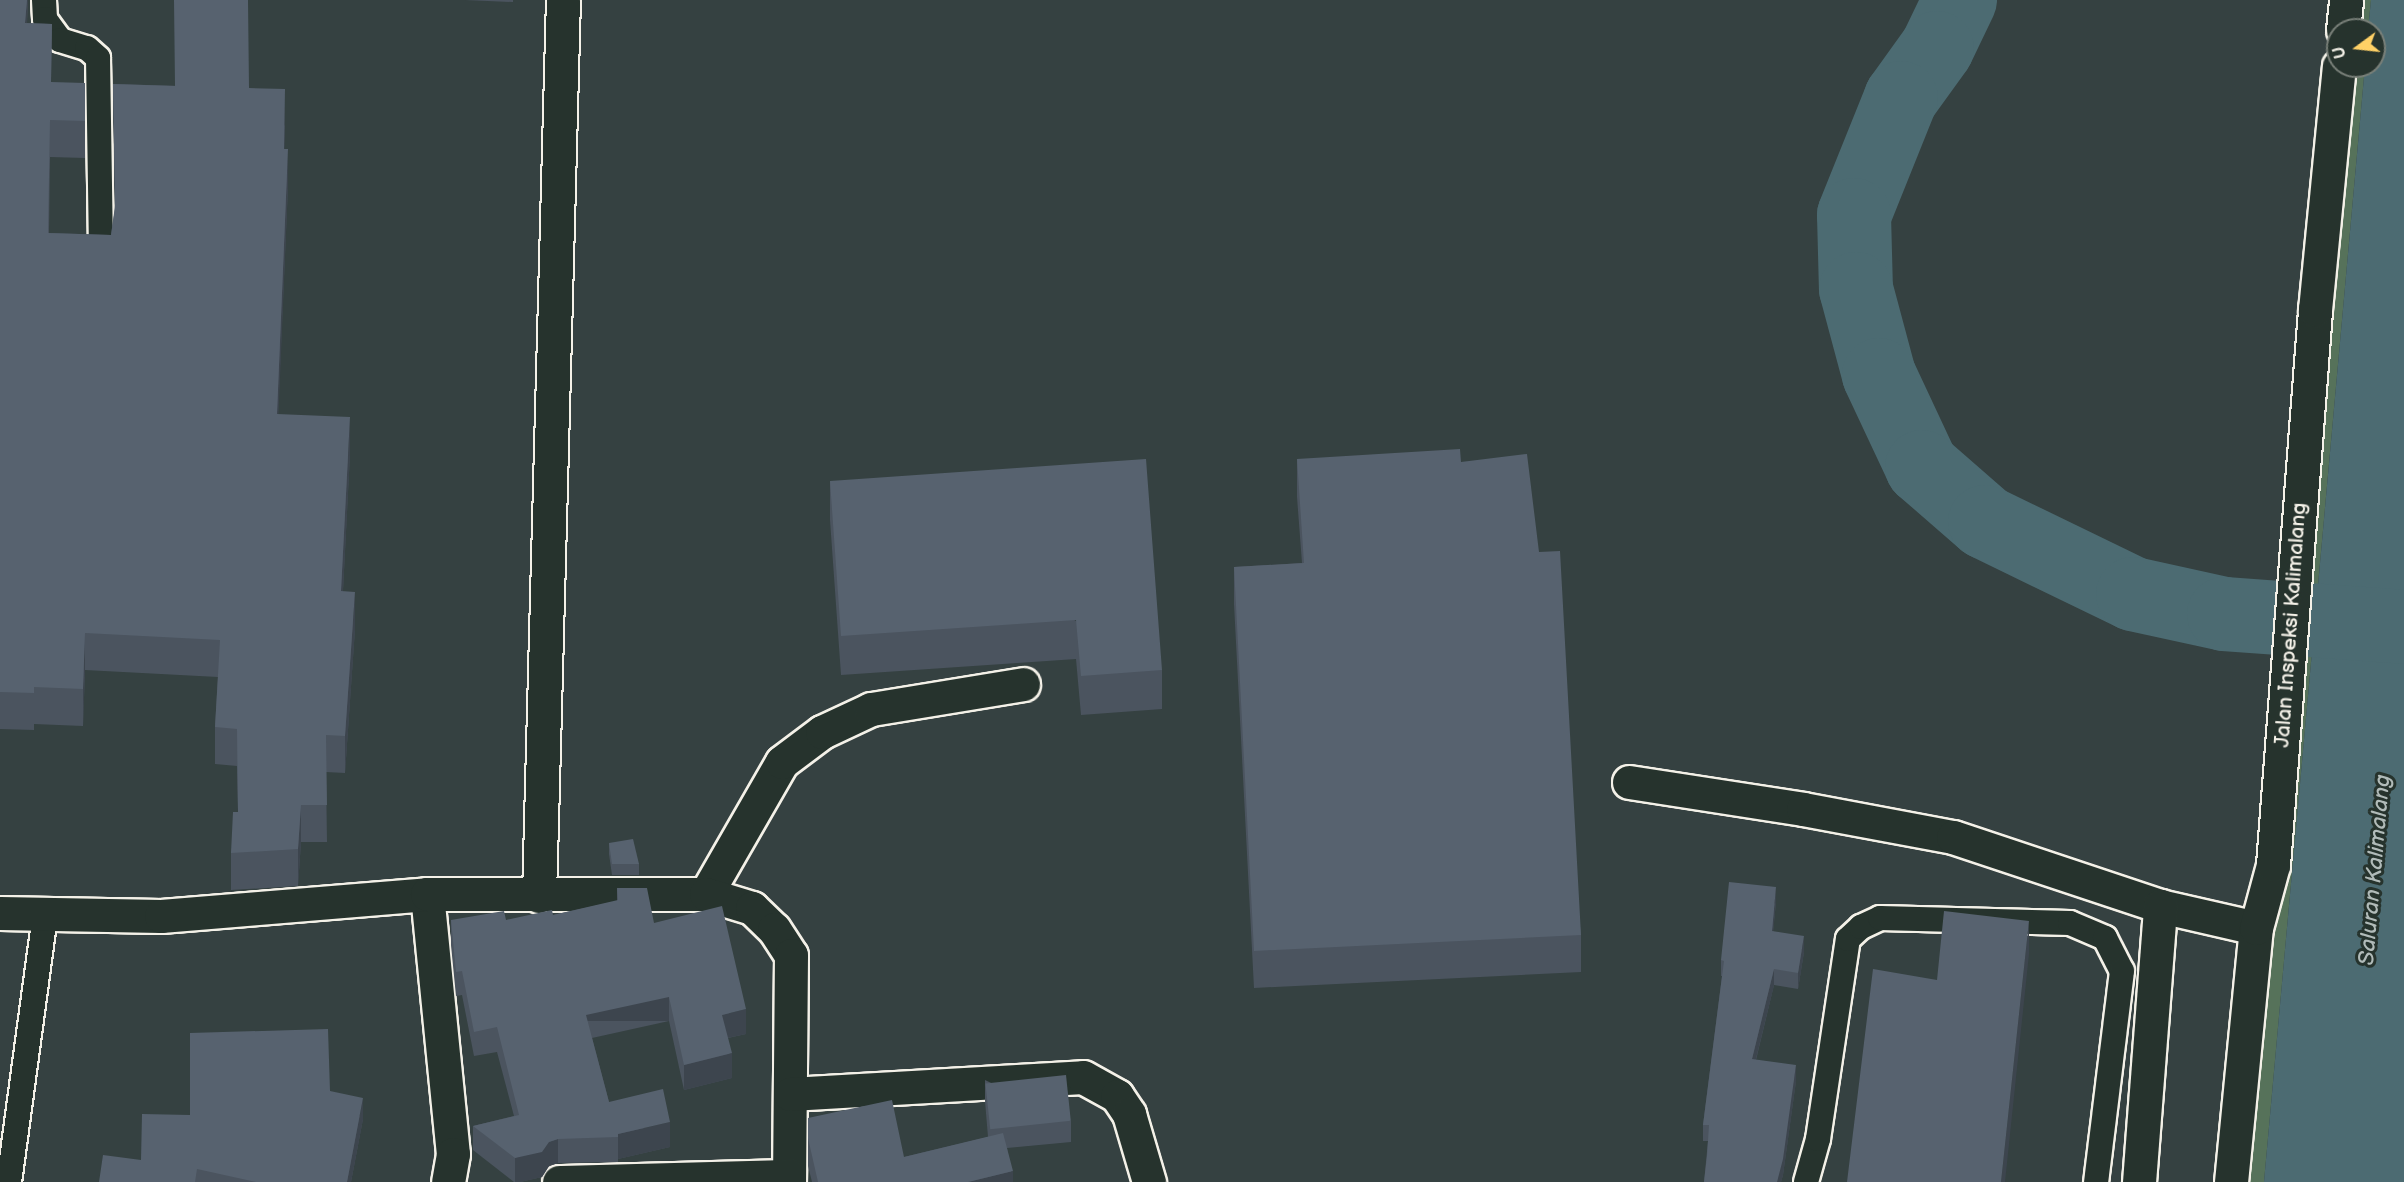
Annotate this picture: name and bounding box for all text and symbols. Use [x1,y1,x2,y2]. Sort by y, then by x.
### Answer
north arrow [2326,18,2386,78]
text: U [2329,44,2351,60]
street label: Jalan Inspeksi Kalimalang [2270,502,2312,748]
water label: Saluran Kalimalang [2353,773,2397,967]

